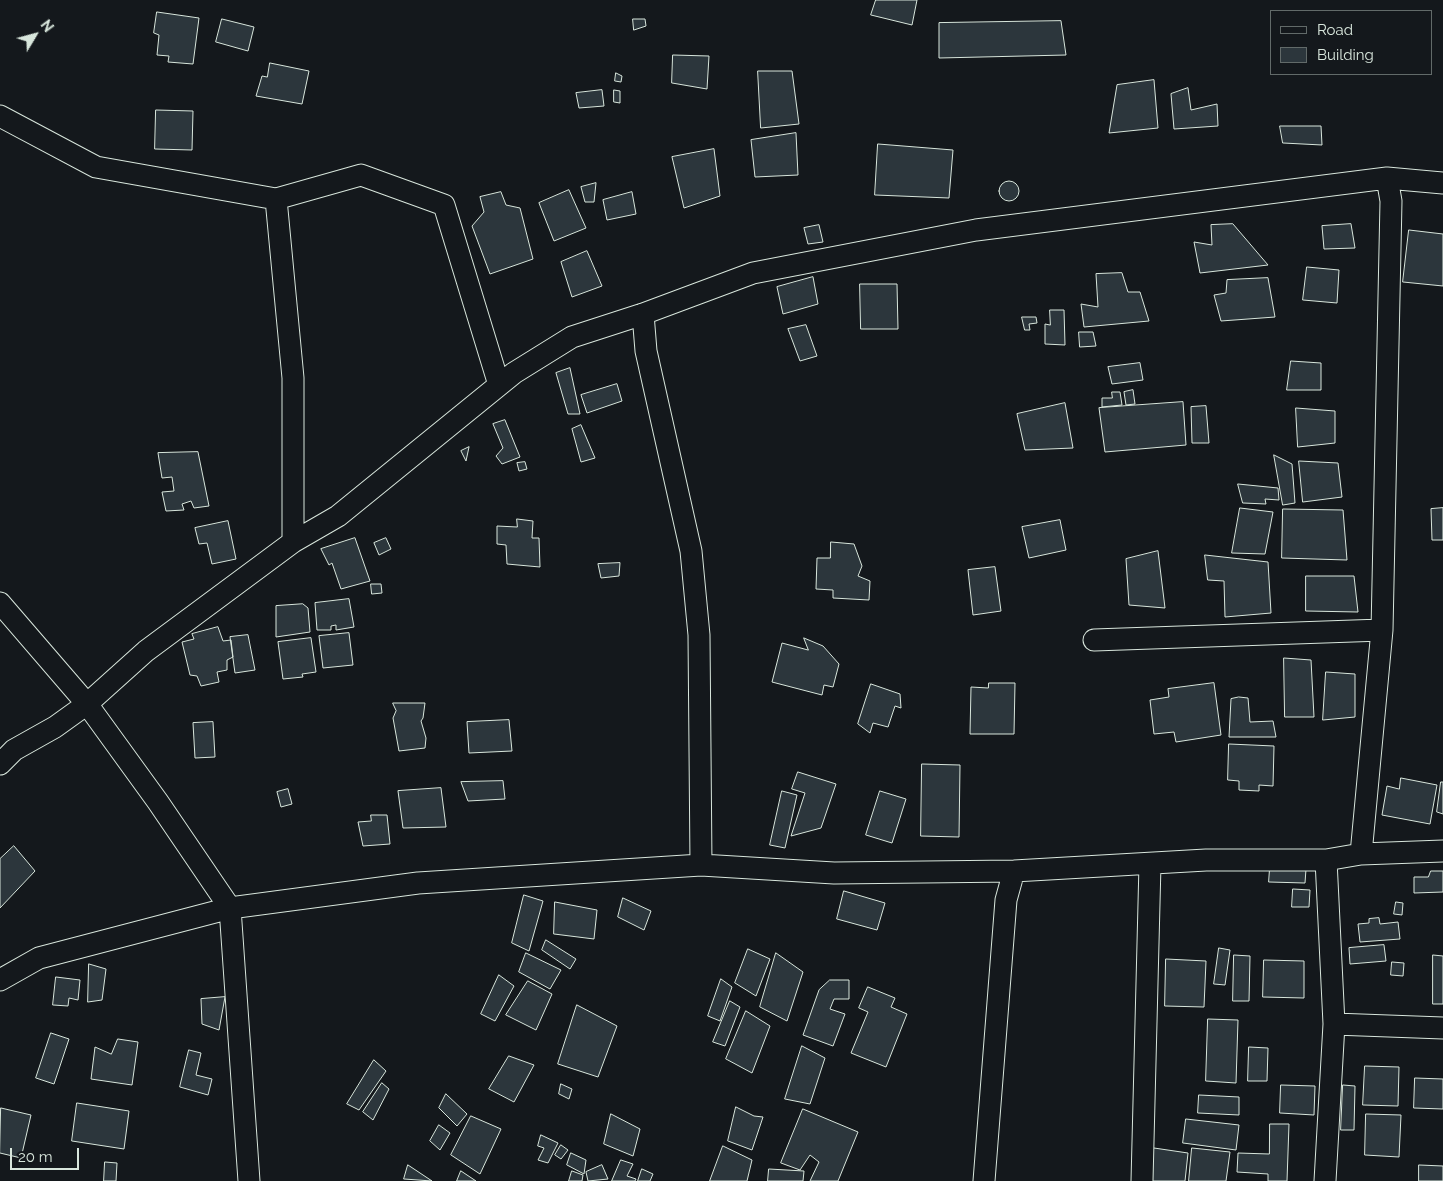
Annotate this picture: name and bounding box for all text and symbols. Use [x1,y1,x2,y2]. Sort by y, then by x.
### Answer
north arrow [10,10,60,60]
legend [1270,10,1433,75]
text: N [37,17,57,35]
text: Road [1317,21,1353,39]
text: Building [1317,46,1374,64]
scale bar [12,1138,81,1170]
text: 20 m [18,1148,53,1166]

